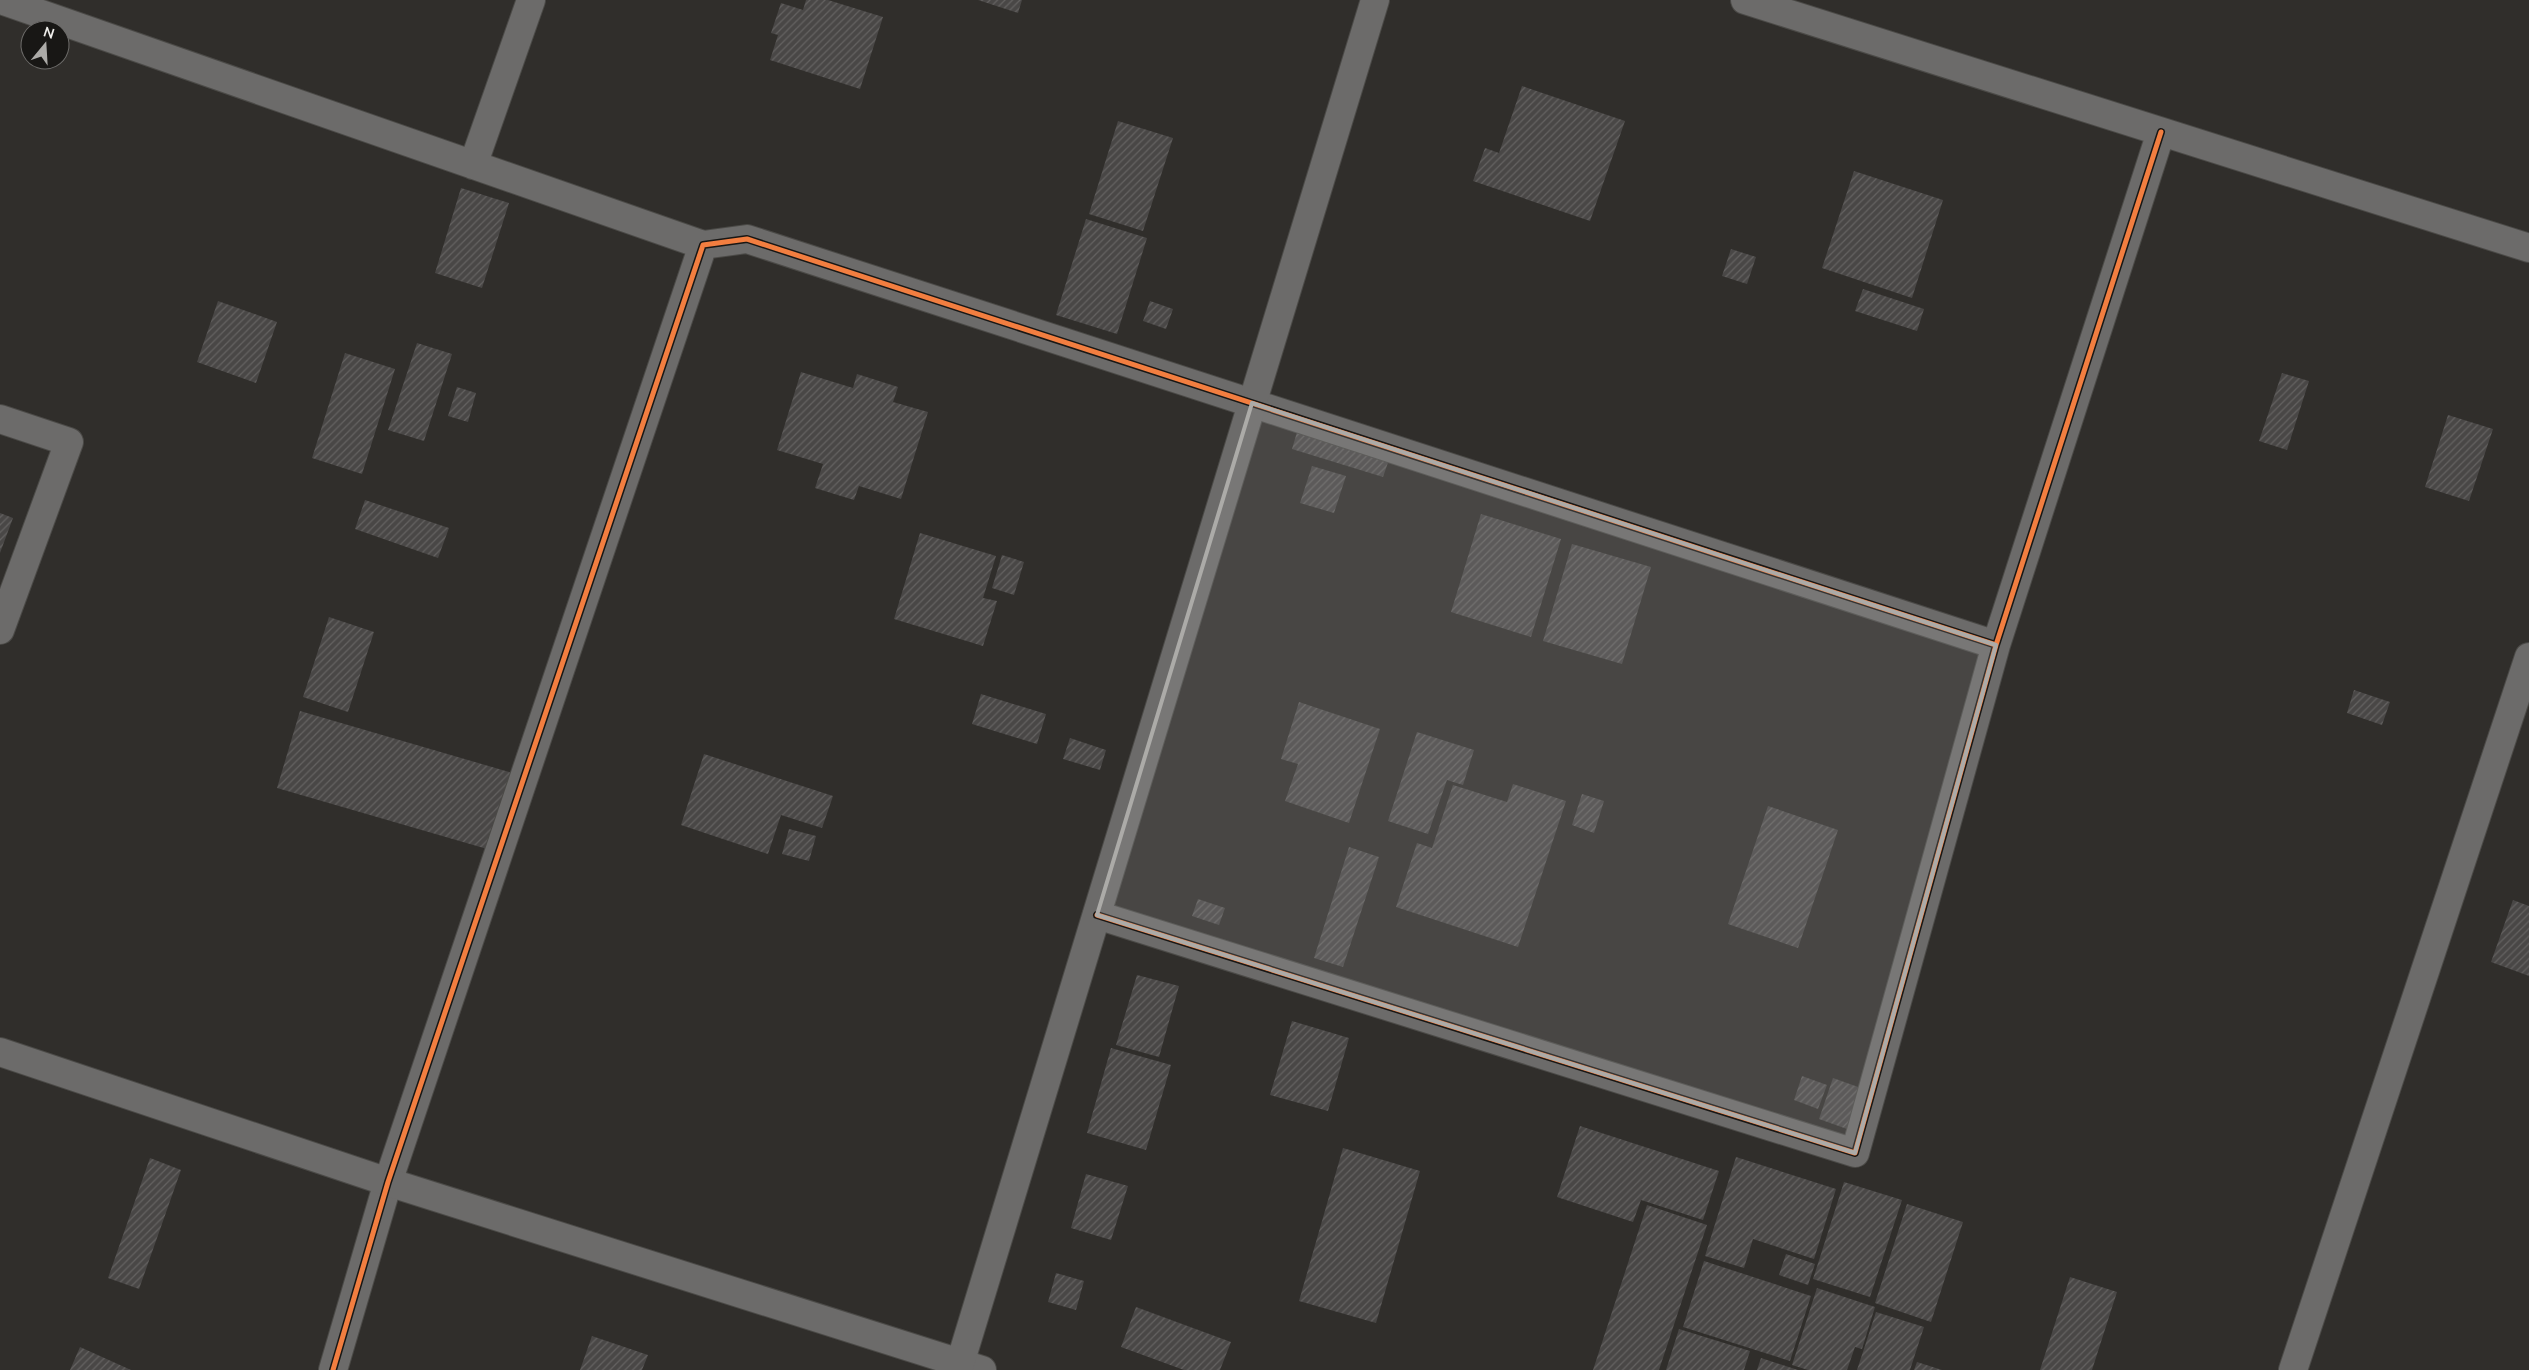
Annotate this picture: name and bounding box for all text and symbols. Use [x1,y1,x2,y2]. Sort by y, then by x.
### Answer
north arrow [20,20,70,70]
text: N [41,22,57,44]

